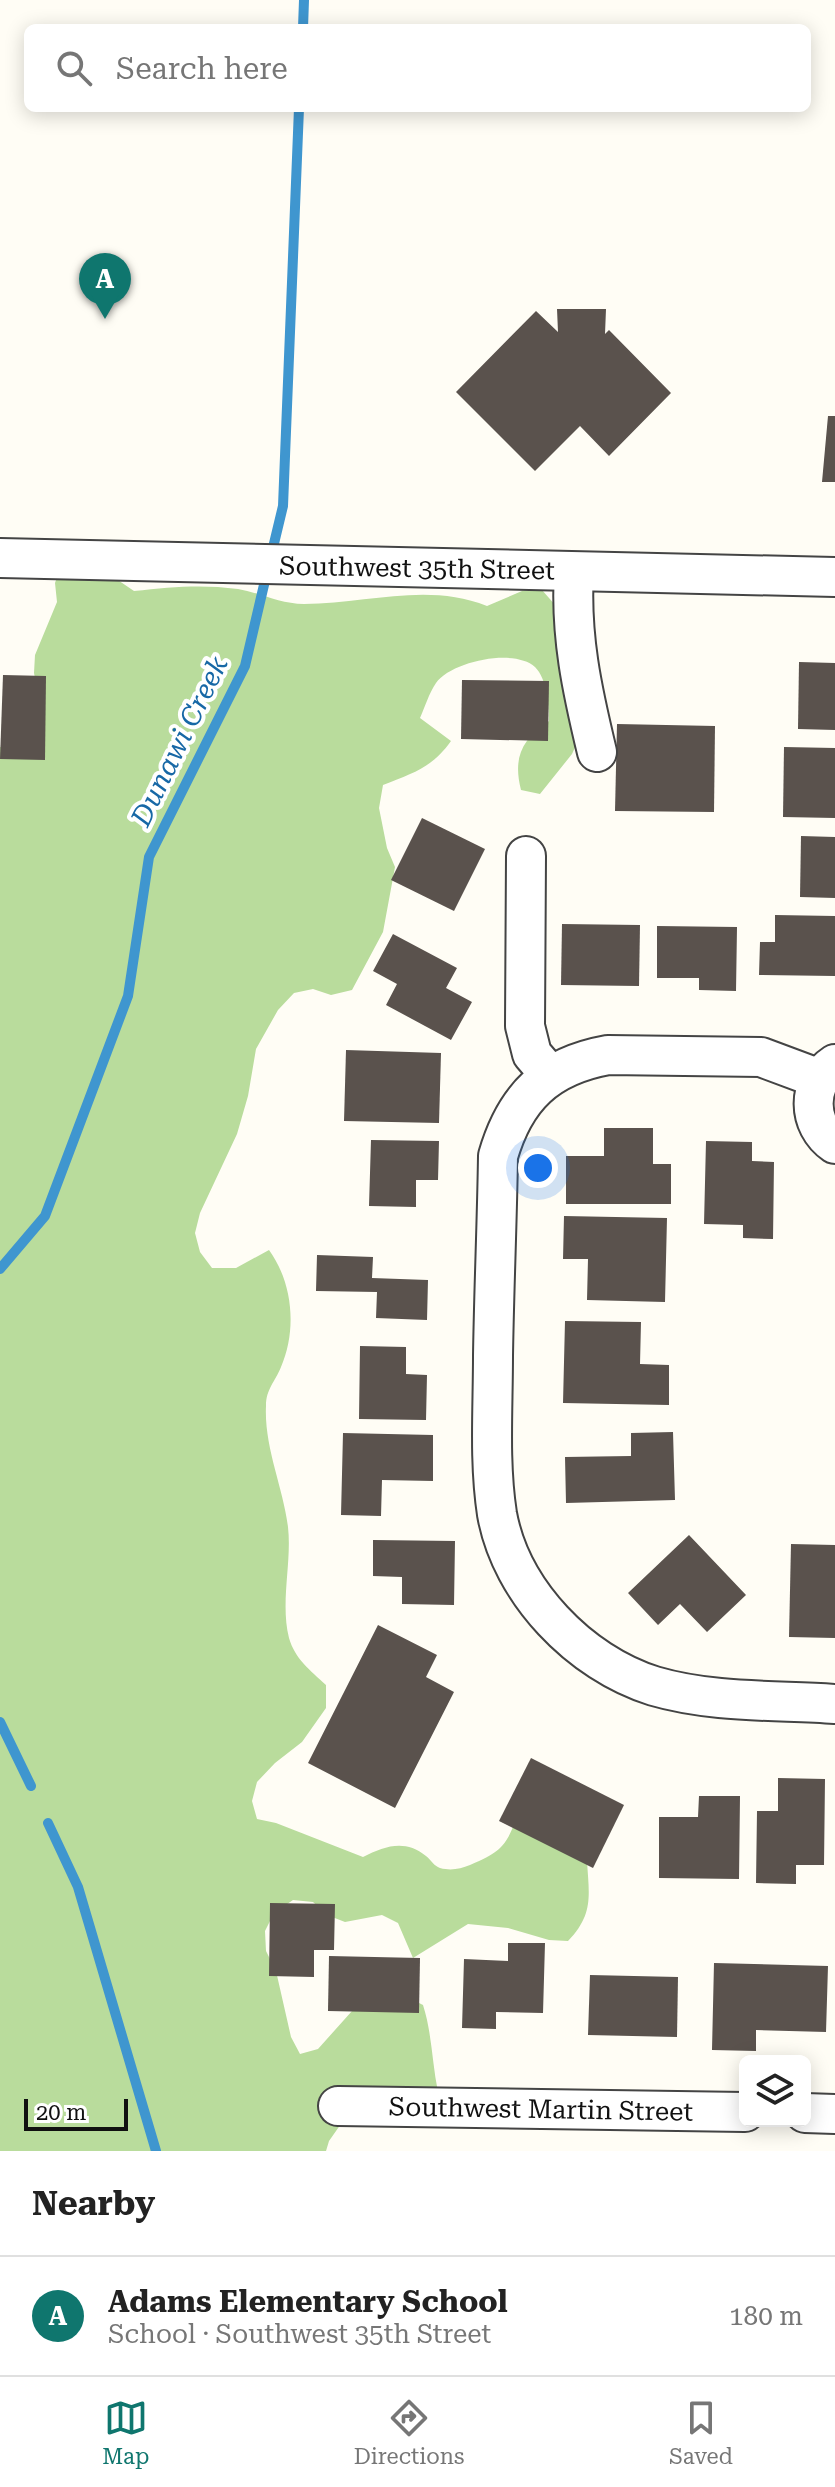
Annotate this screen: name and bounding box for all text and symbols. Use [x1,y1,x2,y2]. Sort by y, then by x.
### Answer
search box [24,24,811,112]
icon: search [52,46,96,90]
text: Search here [116,51,288,86]
pin: A [79,253,131,319]
street label: Southwest 35th Street [279,551,555,585]
water label: Dunawi Creek [124,650,235,832]
your location [518,1148,558,1188]
map controls [739,2055,811,2127]
button: layers [739,2055,811,2127]
street label: Southwest Martin Street [389,2091,694,2127]
scale bar [24,2095,128,2131]
text: 20 m [36,2100,86,2125]
text: Nearby [32,2183,155,2223]
text: Adams Elementary School [108,2284,507,2319]
text: A [49,2301,67,2331]
text: 180 m [729,2301,803,2331]
text: School · Southwest 35th Street [108,2319,491,2349]
tab: Map [102,2396,149,2469]
tab: Directions [354,2396,464,2469]
tab: Saved [669,2396,733,2469]

